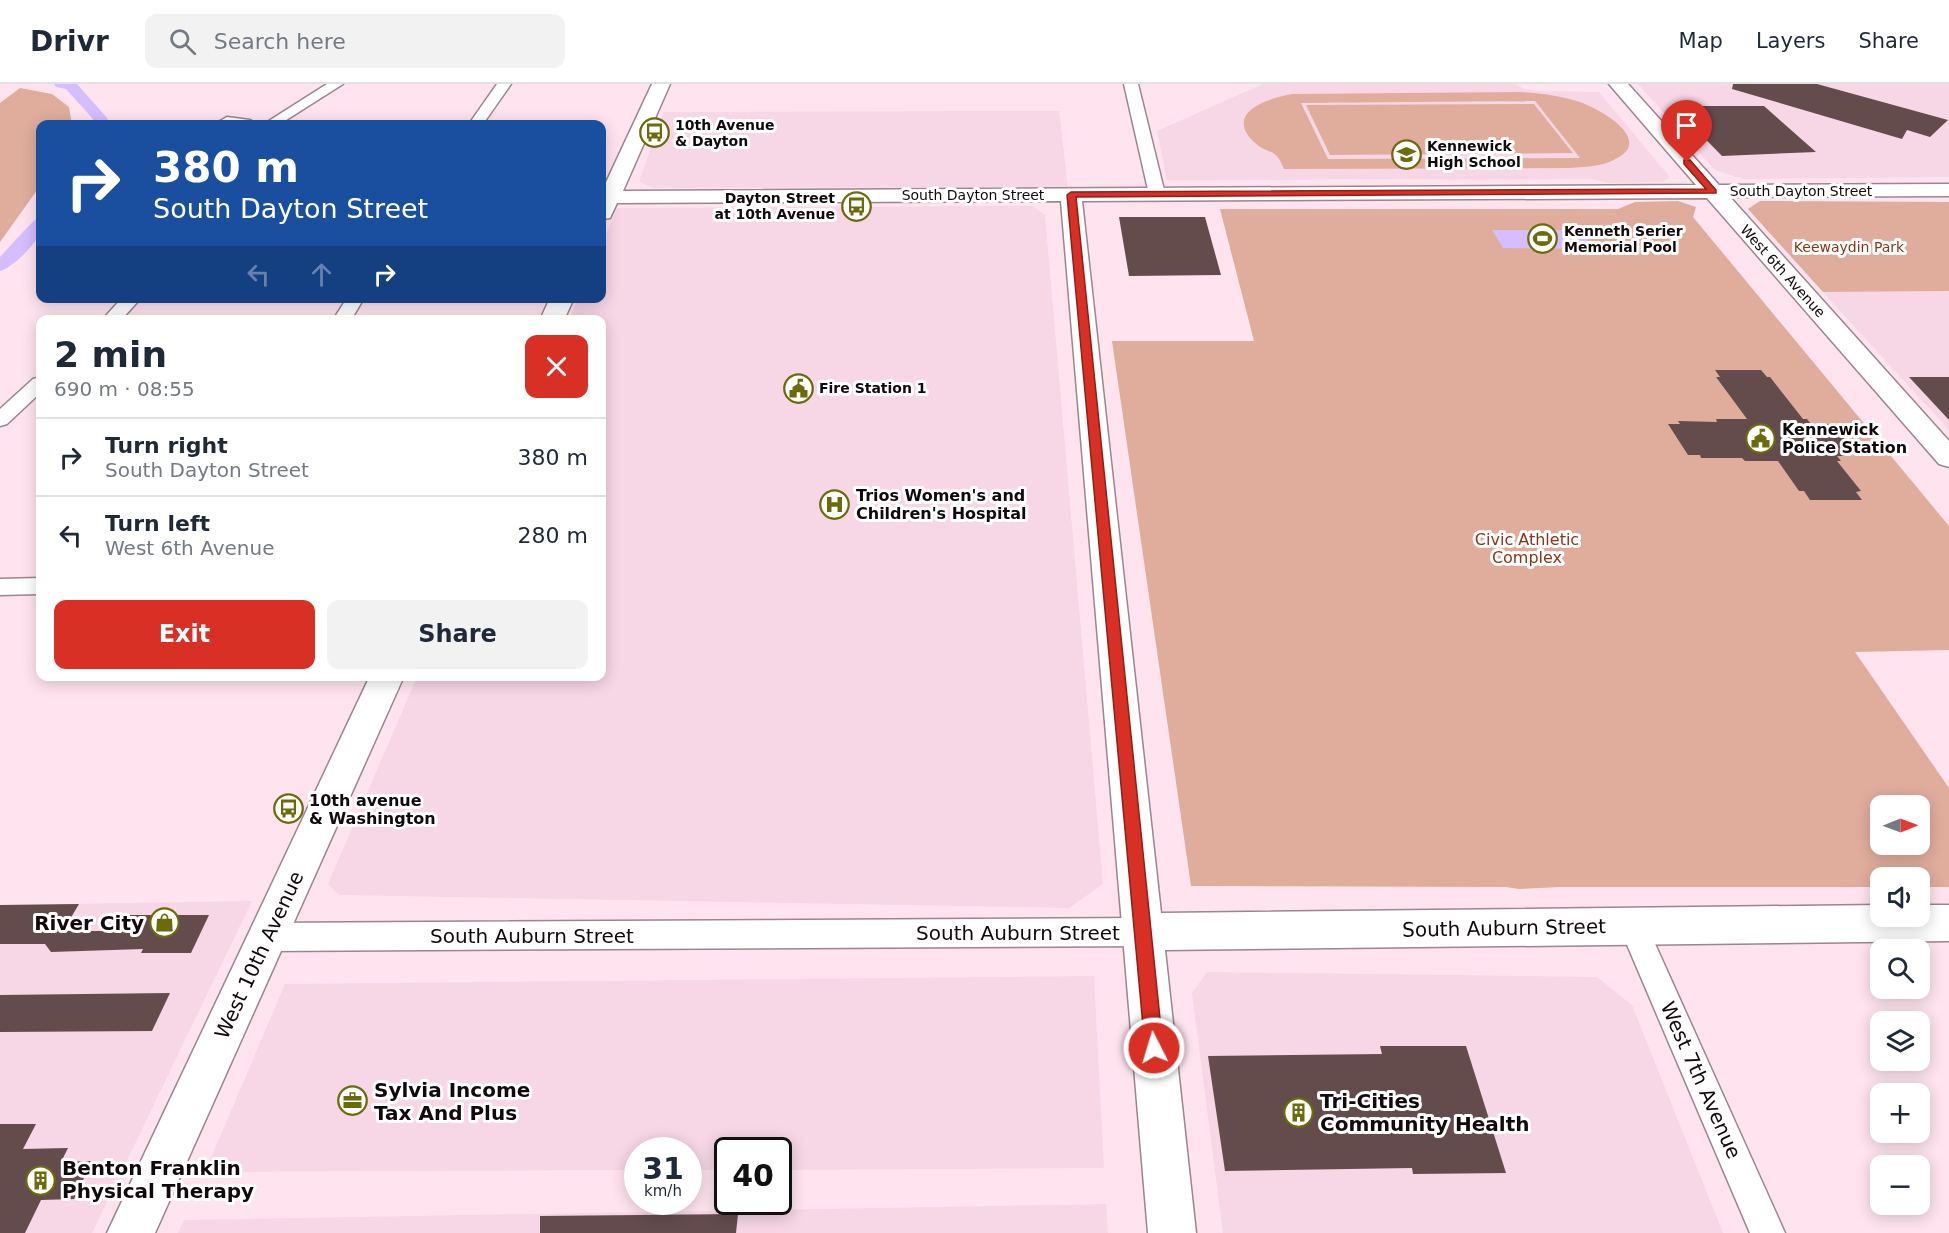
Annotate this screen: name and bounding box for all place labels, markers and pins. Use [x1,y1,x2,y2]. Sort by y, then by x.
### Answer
pin [1661,100,1712,162]
bus stop icon: 10th Avenue & Dayton [638,117,670,149]
place label: 10th Avenue & Dayton [675,117,774,149]
school or university icon: Kennewick High School [1390,138,1422,170]
place label: Kennewick High School [1427,138,1521,170]
place label: Dayton Street at 10th Avenue [715,190,835,222]
bus stop icon: Dayton Street at 10th Avenue [840,190,872,222]
sports icon: Kenneth Serier Memorial Pool [1527,223,1559,255]
place label: Kenneth Serier Memorial Pool [1564,223,1683,255]
public building icon: Fire Station 1 [782,372,814,404]
place label: Fire Station 1 [819,380,927,396]
place label: Kennewick Police Station [1782,420,1907,457]
public building icon: Kennewick Police Station [1745,422,1777,454]
place label: Trios Women's and Children's Hospital [856,486,1026,523]
hospital icon: Trios Women's and Children's Hospital [819,488,851,520]
place label: 10th avenue & Washington [309,791,436,828]
bus stop icon: 10th avenue & Washington [272,793,304,825]
shop icon: River City [149,907,181,939]
place label: River City [34,911,144,935]
place label: Sylvia Income Tax And Plus [374,1078,530,1125]
office icon: Sylvia Income Tax And Plus [337,1085,369,1117]
place label: Tri-Cities Community Health [1320,1089,1529,1136]
building icon: Tri-Cities Community Health [1283,1096,1315,1128]
place label: Benton Franklin Physical Therapy [62,1156,254,1203]
building icon: Benton Franklin Physical Therapy [25,1164,57,1196]

